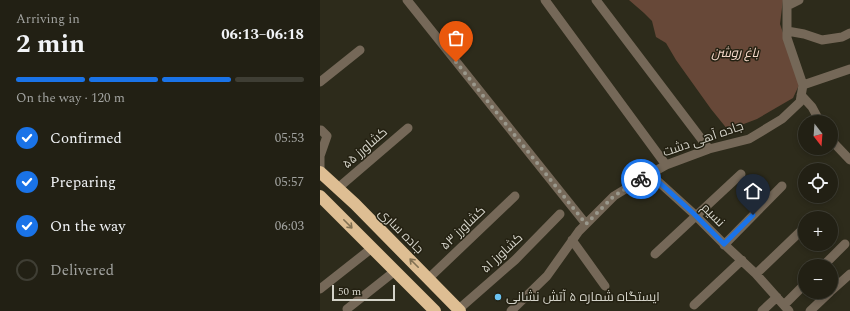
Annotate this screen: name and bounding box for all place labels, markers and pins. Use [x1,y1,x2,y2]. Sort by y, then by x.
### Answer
pin [439,21,473,62]
pin [736,174,770,215]
place label: ایستگاه شماره ۵ آتش نشانی [506,287,660,307]
marker: ایستگاه شماره ۵ آتش نشانی [493,292,503,302]

